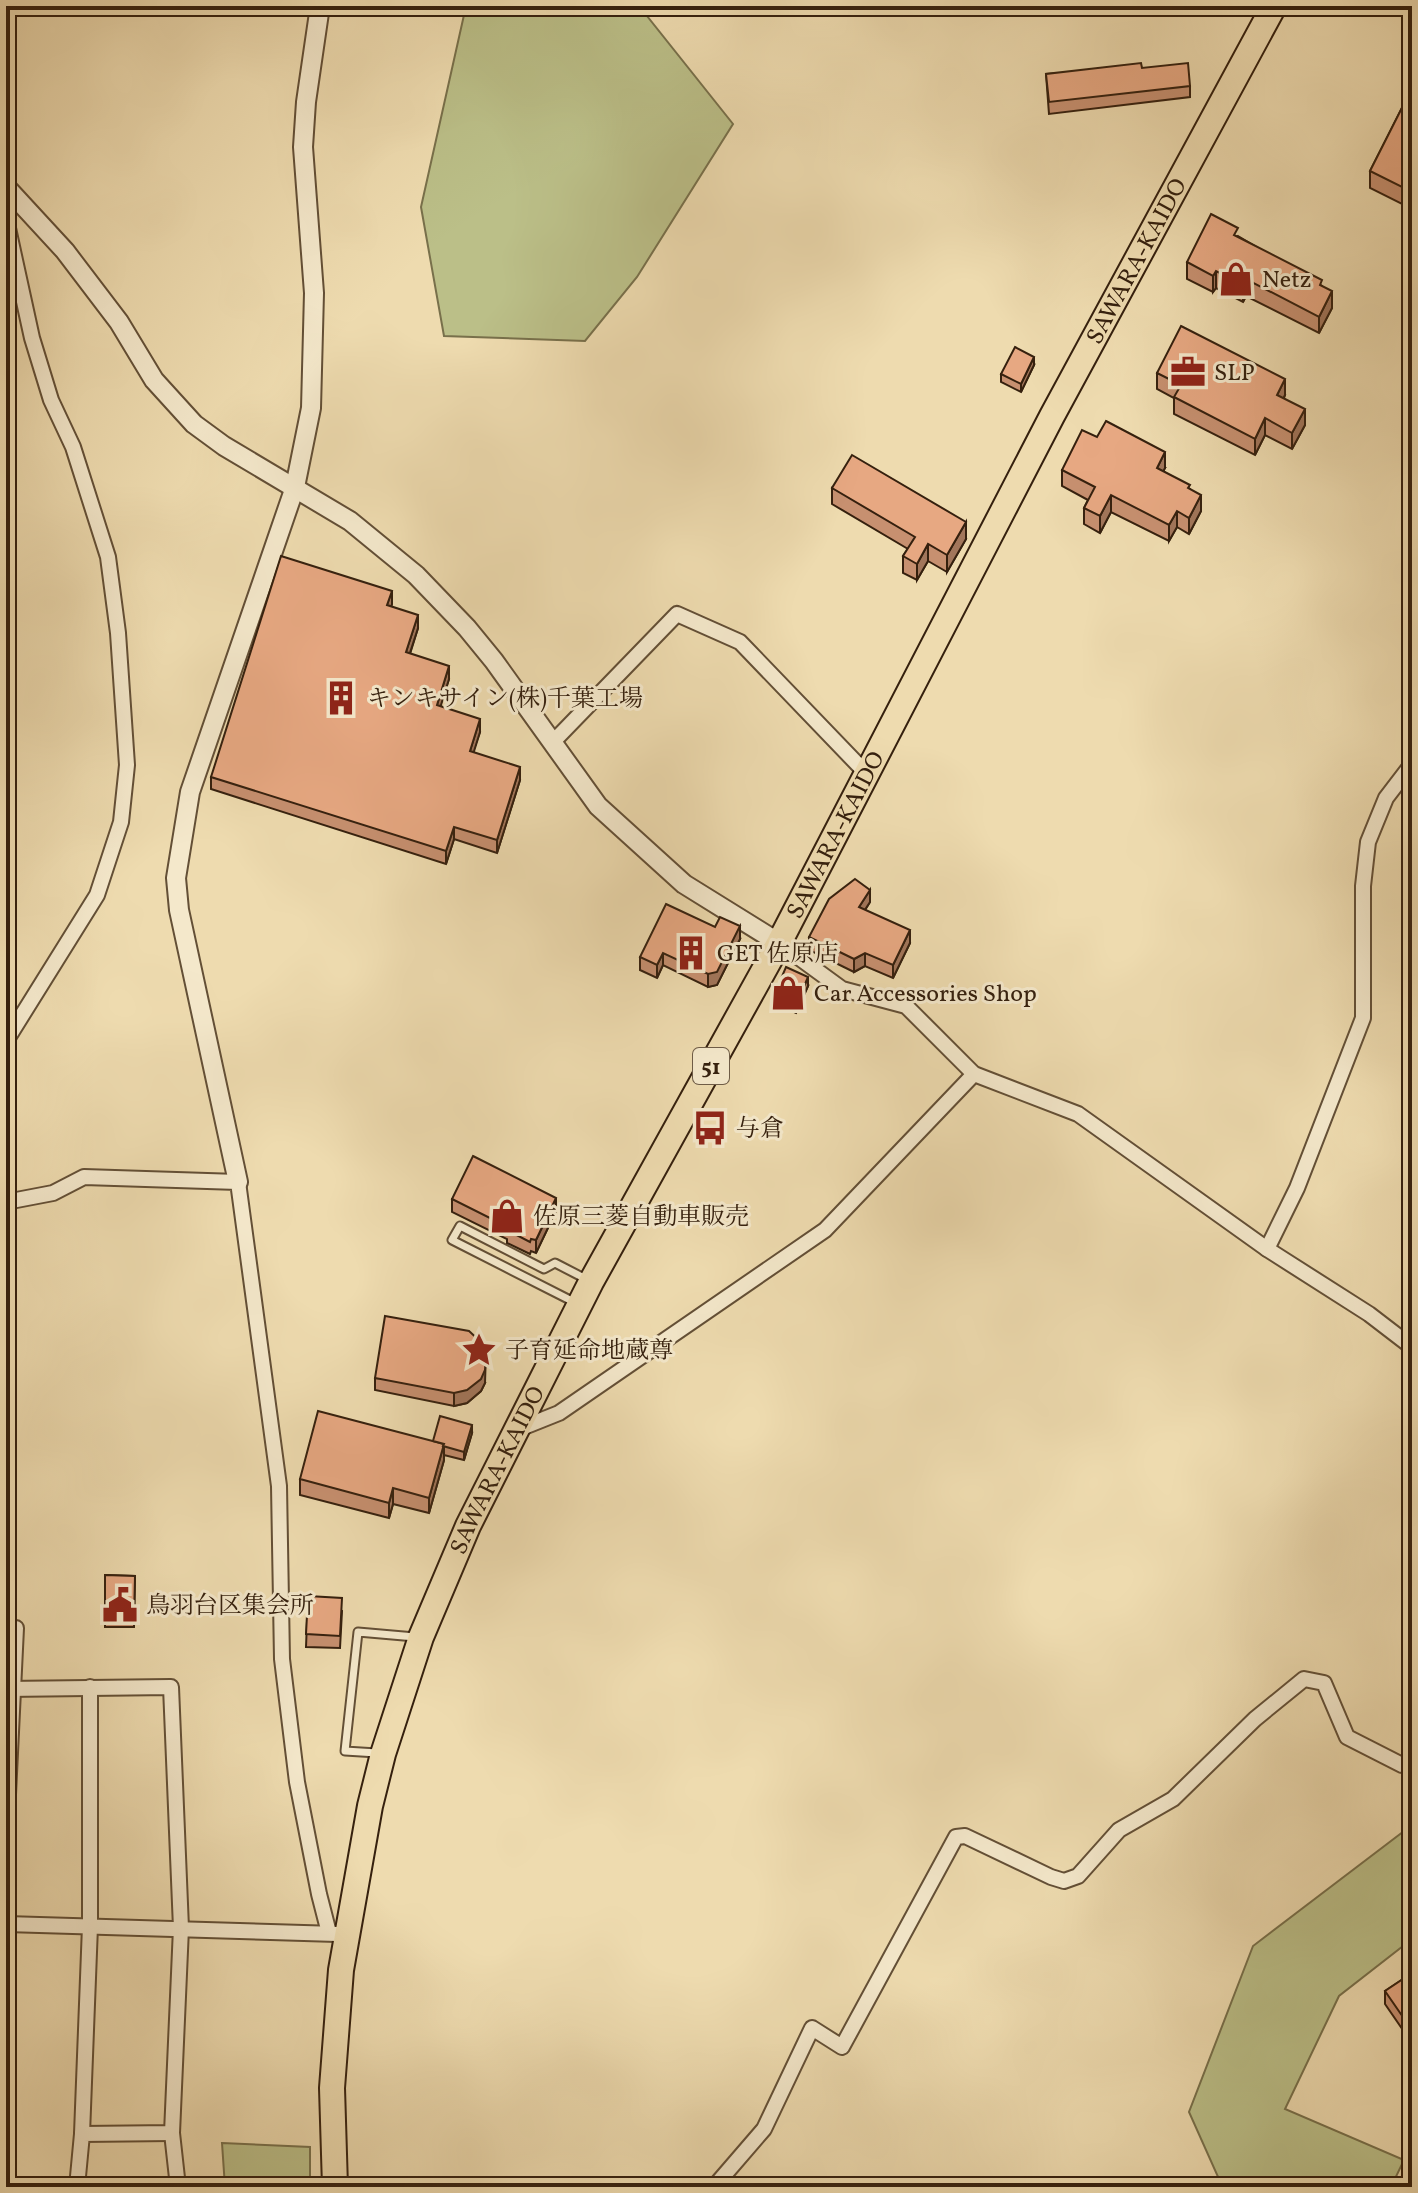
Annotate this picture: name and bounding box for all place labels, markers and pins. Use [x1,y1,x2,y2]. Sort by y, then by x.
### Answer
shop icon: Netz [1217,260,1255,298]
place label: Netz [1262,264,1312,298]
office icon: SLP [1169,353,1207,391]
place label: SLP [1214,357,1255,391]
building icon: キンキサイン(株)千葉工場 [322,679,360,717]
place label: キンキサイン(株)千葉工場 [367,683,643,717]
building icon: GET 佐原店 [672,934,710,972]
place label: GET 佐原店 [717,938,839,972]
shop icon: Car Accessories Shop [769,974,807,1012]
place label: Car Accessories Shop [814,978,1037,1012]
bus stop icon: 与倉 [691,1109,729,1147]
place label: 与倉 [736,1113,784,1147]
shop icon: 佐原三菱自動車販売 [488,1197,526,1235]
place label: 佐原三菱自動車販売 [533,1201,749,1235]
place icon: 子育延命地蔵尊 [460,1331,498,1369]
place label: 子育延命地蔵尊 [505,1335,673,1369]
public building icon: 鳥羽台区集会所 [101,1586,139,1624]
place label: 鳥羽台区集会所 [146,1590,314,1624]

